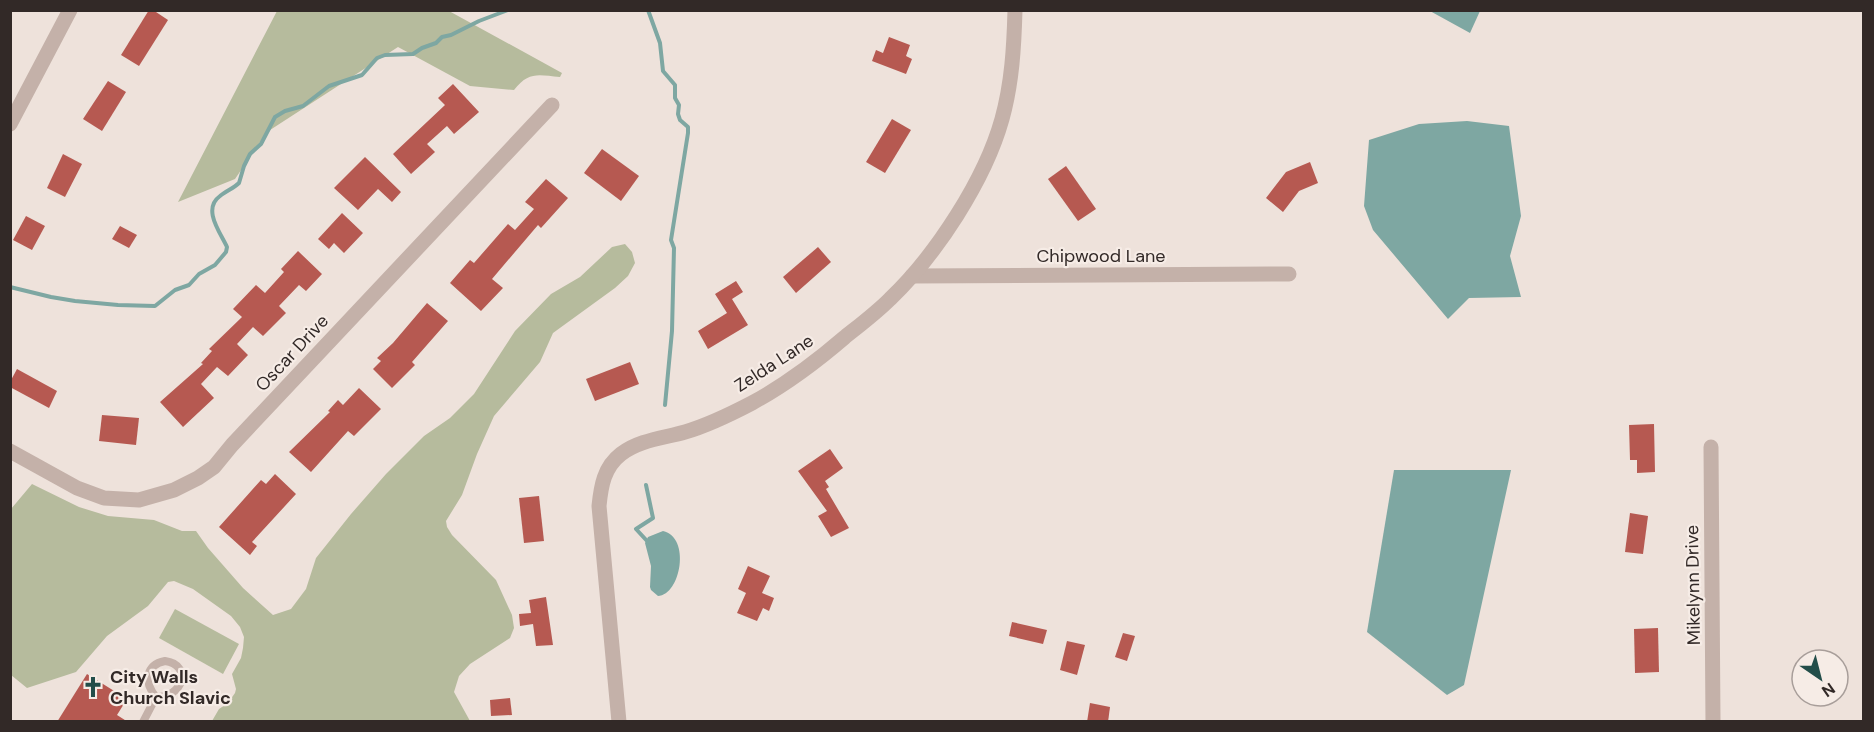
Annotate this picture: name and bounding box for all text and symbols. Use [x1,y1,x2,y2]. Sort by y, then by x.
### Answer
street label: Chipwood Lane [1036,244,1166,268]
street label: Oscar Drive [250,309,334,397]
street label: Zelda Lane [730,329,818,397]
street label: Mikelynn Drive [1680,525,1706,645]
north arrow [1790,648,1850,708]
place label: City Walls Church Slavic [110,665,231,710]
church icon: City Walls Church Slavic [81,675,105,699]
text: N [1818,678,1839,702]

